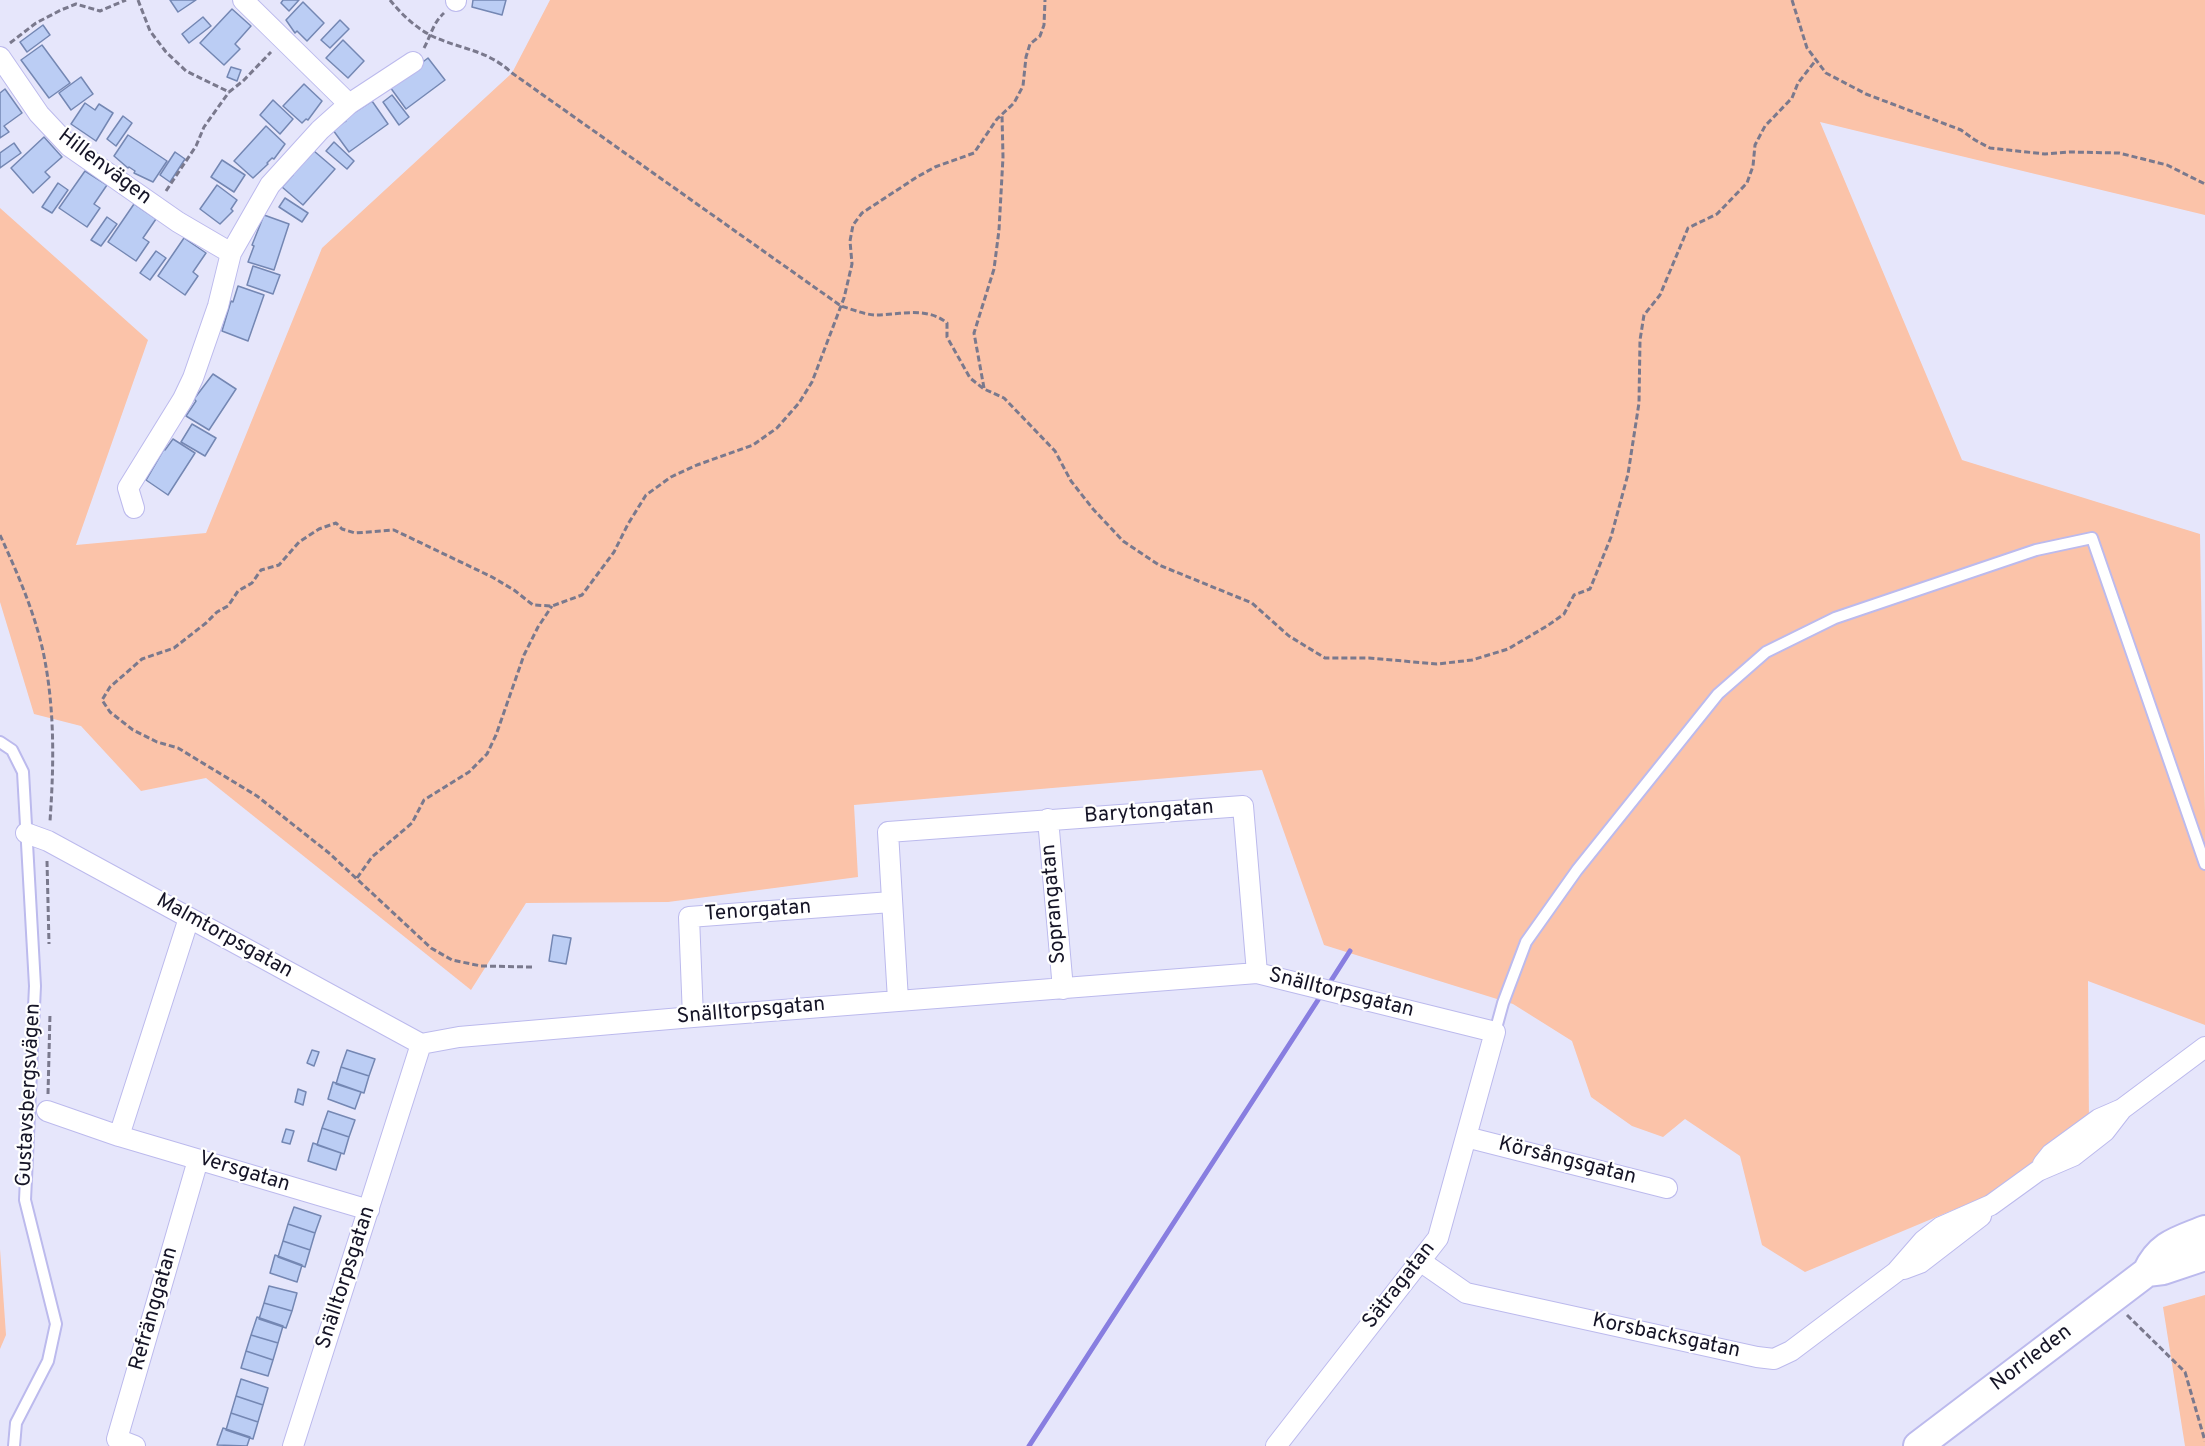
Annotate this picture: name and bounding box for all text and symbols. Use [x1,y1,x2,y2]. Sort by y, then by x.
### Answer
street label: Hillenvägen [52,125,156,211]
street label: Barytongatan [1083,796,1215,830]
street label: Soprangatan [1037,843,1073,965]
street label: Malmtorpsgatan [151,889,297,985]
street label: Tenorgatan [704,896,812,928]
street label: Snälltorpsgatan [1266,964,1416,1024]
street label: Snälltorpsgatan [676,993,826,1031]
street label: Gustavsbergsvägen [13,1003,47,1187]
street label: Körsångsgatan [1496,1133,1638,1191]
street label: Versgatan [195,1147,293,1199]
street label: Snälltorpsgatan [312,1203,382,1353]
street label: Sätragatan [1358,1238,1442,1334]
street label: Refränggatan [125,1244,185,1374]
street label: Korsbacksgatan [1590,1309,1742,1365]
street label: Norrleden [1986,1320,2078,1398]

